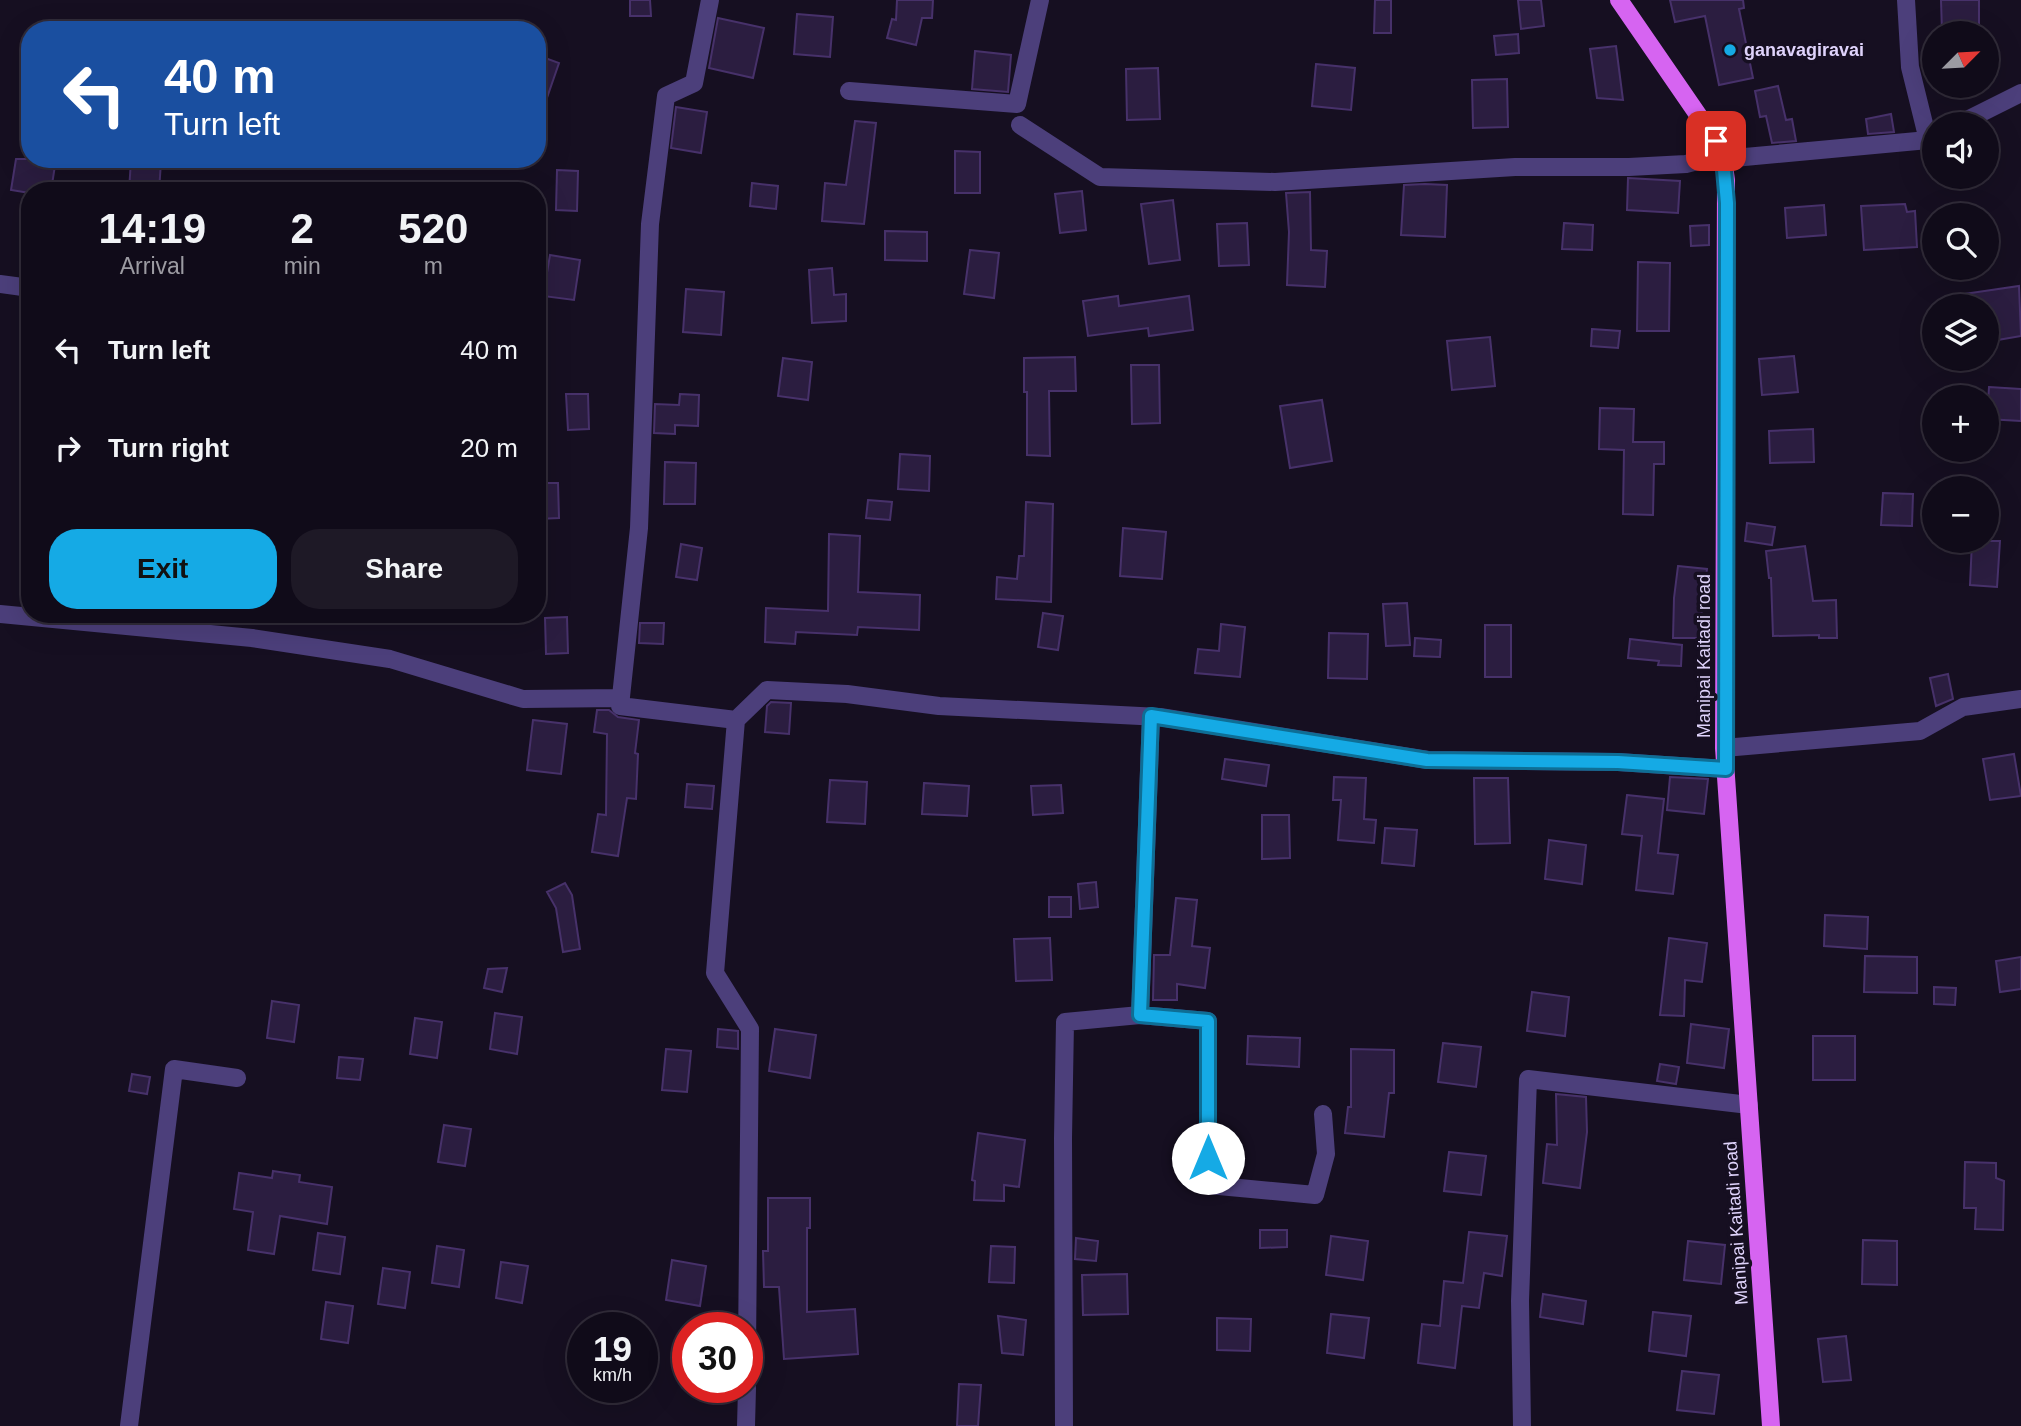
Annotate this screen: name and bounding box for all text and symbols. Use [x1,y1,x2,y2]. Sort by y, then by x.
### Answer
north arrow [1922,21,1998,98]
map controls [1922,21,1999,553]
place label: ganavagiravai [1744,40,1864,60]
marker: ganavagiravai [1722,42,1738,58]
icon: left [49,49,140,140]
text: 40 m [164,49,276,103]
text: Turn left [164,106,280,142]
pin [1686,111,1746,171]
button: sound [1922,112,1999,189]
icon: arrive [1697,122,1735,160]
button: search [1922,203,1999,280]
text: 14:19 [99,205,206,252]
text: 2 [290,205,314,252]
text: 520 [398,205,468,252]
text: Arrival [120,253,185,279]
text: min [284,253,321,279]
text: m [424,253,443,279]
button: layers [1922,294,1999,371]
icon: left [49,331,87,369]
text: Turn left [108,335,210,365]
text: 40 m [460,335,518,365]
button: + [1922,385,1999,462]
icon: right [49,429,87,467]
text: Turn right [108,433,229,463]
text: 20 m [460,433,518,463]
button: − [1922,476,1999,553]
button: Exit [49,529,277,609]
button: Share [291,529,518,609]
street label: Manipai Kaitadi road [1694,574,1714,738]
position arrow [1171,1121,1245,1195]
street label: Manipai Kaitadi road [1720,1140,1752,1306]
speed limit sign: 30 [672,1312,763,1403]
text: 19 [593,1329,632,1368]
text: km/h [593,1365,632,1385]

